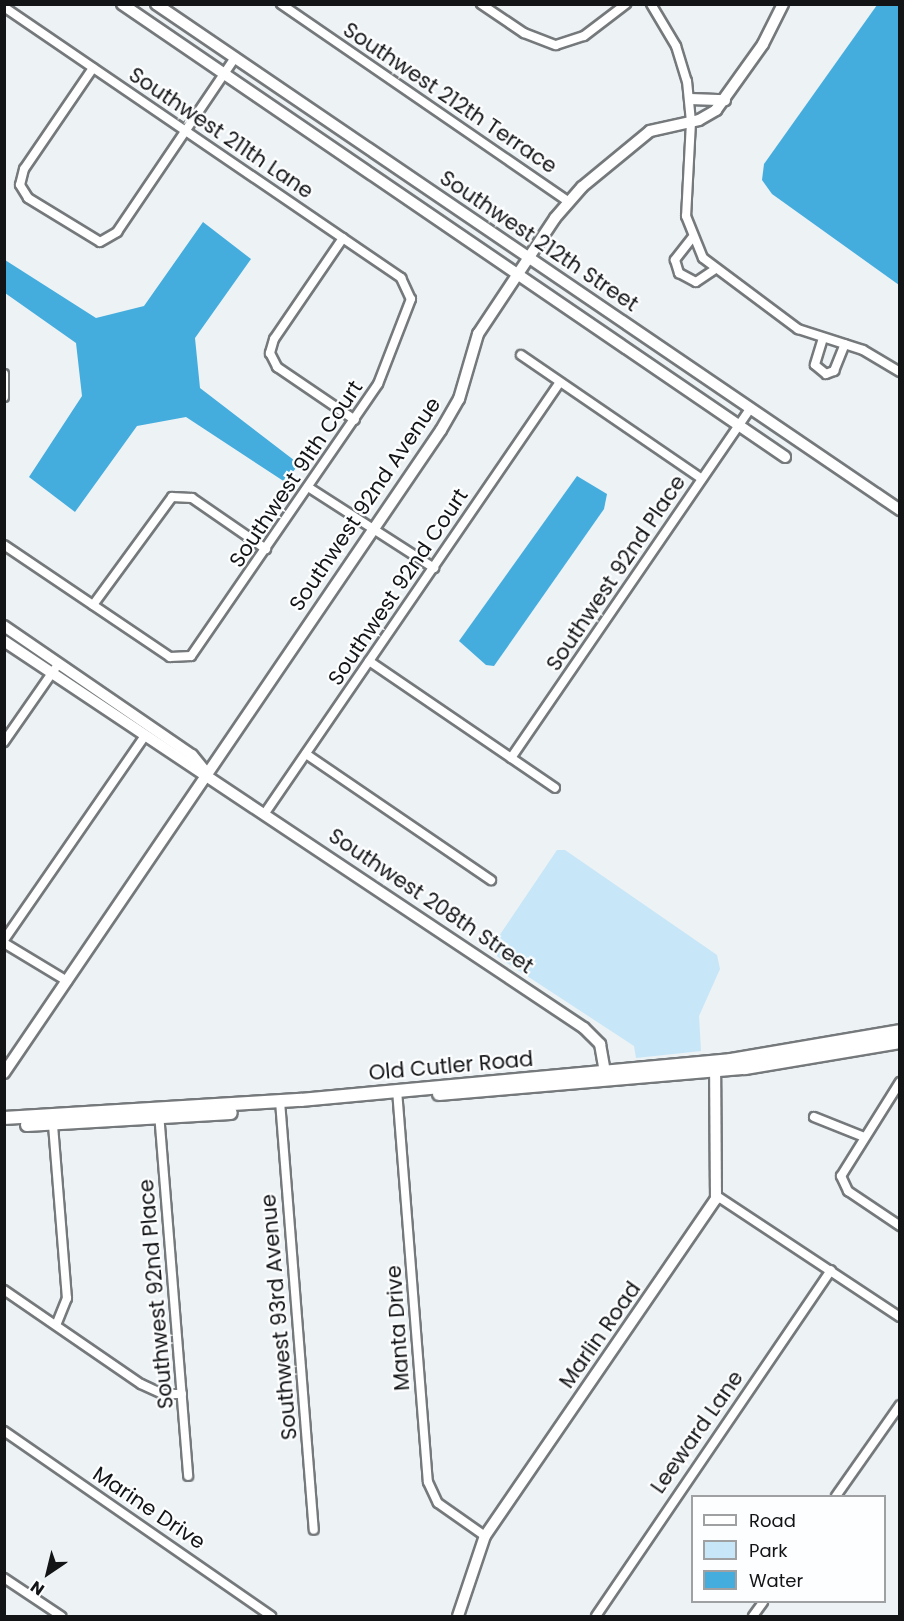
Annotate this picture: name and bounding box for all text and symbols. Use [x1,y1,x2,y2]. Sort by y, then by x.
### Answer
street label: Southwest 212th Terrace [338,17,562,179]
street label: Southwest 211th Lane [124,62,318,204]
street label: Southwest 212th Street [435,165,643,317]
street label: Southwest 91th Court [224,376,368,572]
street label: Southwest 92nd Avenue [284,392,446,616]
street label: Southwest 92nd Place [541,470,691,676]
street label: Southwest 92nd Court [323,484,473,690]
street label: Southwest 208th Street [324,823,538,979]
street label: Old Cutler Road [368,1046,534,1086]
street label: Southwest 92nd Place [133,1178,179,1410]
street label: Southwest 93rd Avenue [256,1193,302,1441]
street label: Manta Drive [381,1264,415,1392]
street label: Marlin Road [554,1277,646,1393]
street label: Leeward Lane [645,1366,749,1498]
street label: Marine Drive [88,1461,210,1555]
legend [691,1495,886,1603]
text: Road [749,1508,796,1533]
text: Park [749,1538,788,1563]
north arrow [18,1543,78,1603]
text: Water [749,1568,803,1593]
text: N [26,1575,49,1601]

